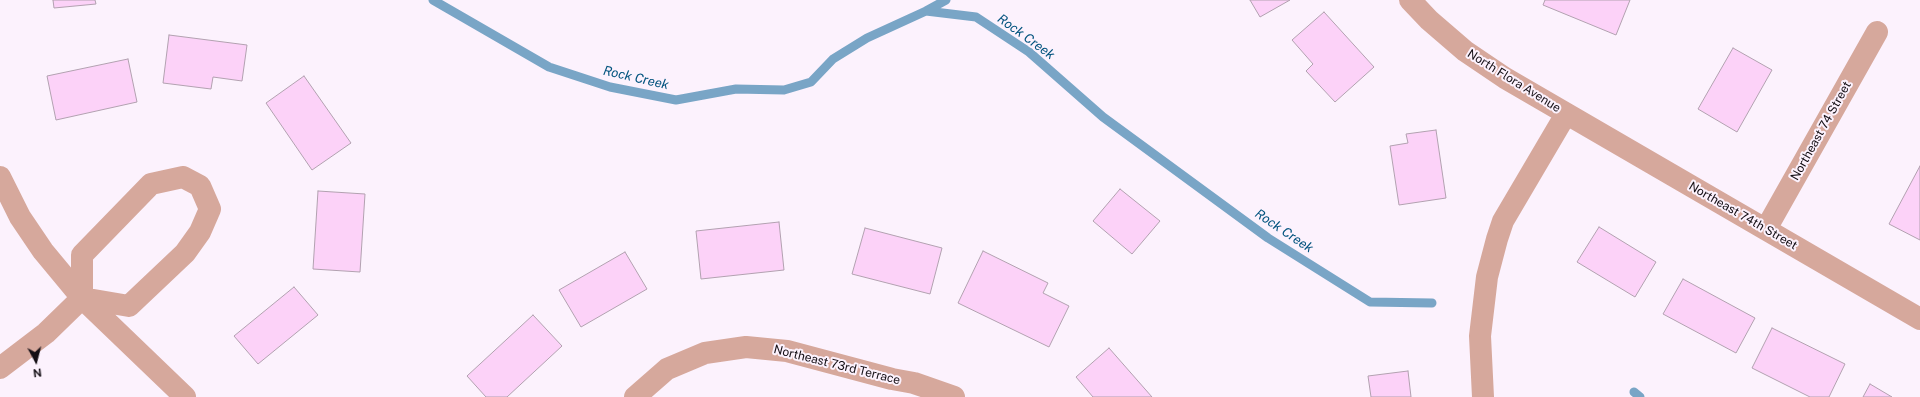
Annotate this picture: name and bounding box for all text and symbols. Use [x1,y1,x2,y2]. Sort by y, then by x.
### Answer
water label: Rock Creek [994,11,1058,63]
street label: North Flora Avenue [1465,46,1563,116]
water label: Rock Creek [602,63,670,93]
street label: Northeast 74 Street [1788,79,1854,183]
street label: Northeast 74th Street [1686,179,1800,253]
water label: Rock Creek [1252,206,1316,256]
north arrow [16,341,56,381]
street label: Northeast 73rd Terrace [772,342,902,388]
text: N [32,366,42,379]

